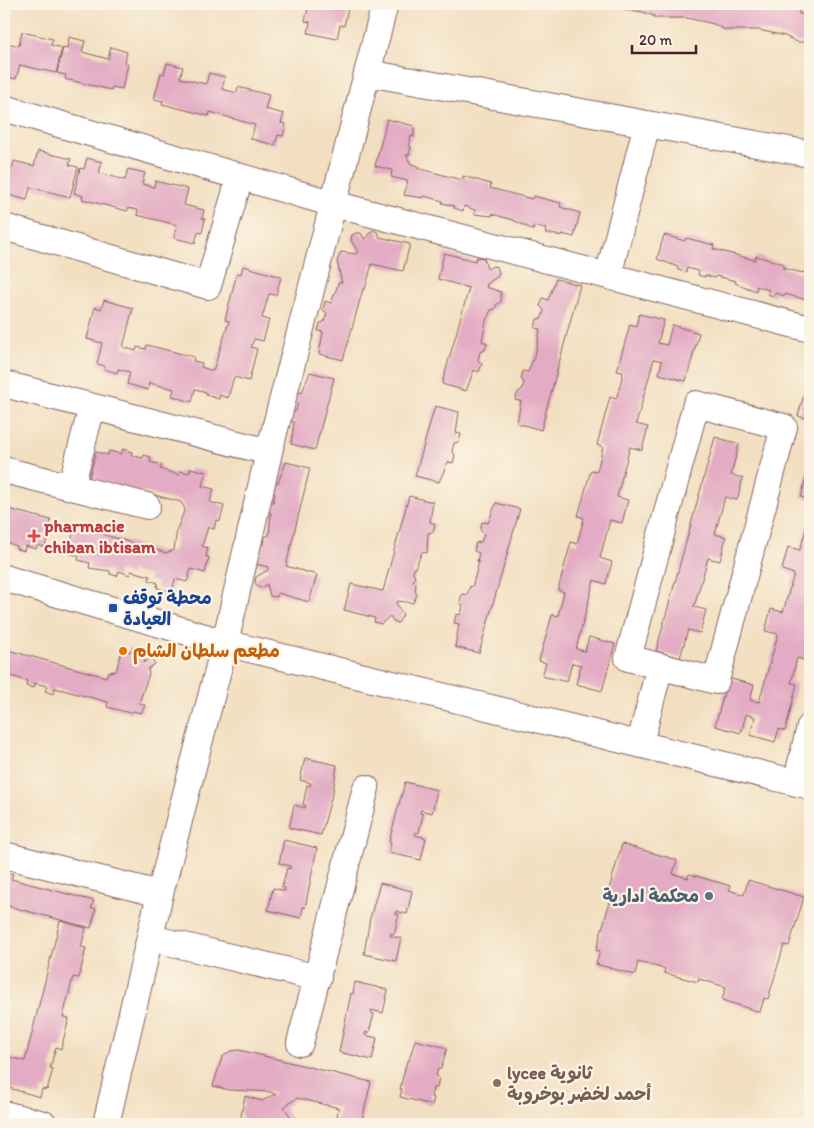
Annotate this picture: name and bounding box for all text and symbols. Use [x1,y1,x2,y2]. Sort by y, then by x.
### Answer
scale bar [632,22,695,54]
text: 20 m [639,31,673,49]
place label: pharmacie chiban ibtisam [43,515,156,558]
marker: pharmacie chiban ibtisam [28,530,40,542]
place label: محطة توقف العيادة [123,587,212,630]
marker: محطة توقف العيادة [107,602,119,614]
place label: مطعم سلطان الشام [133,640,280,665]
marker: مطعم سلطان الشام [117,645,129,657]
place label: محكمة ادارية [602,885,699,907]
marker: محكمة ادارية [703,890,715,902]
place label: lycee ثانوية أحمد لخضر بوخروبة [507,1062,651,1105]
marker: lycee ثانوية أحمد لخضر بوخروبة [491,1077,503,1089]

